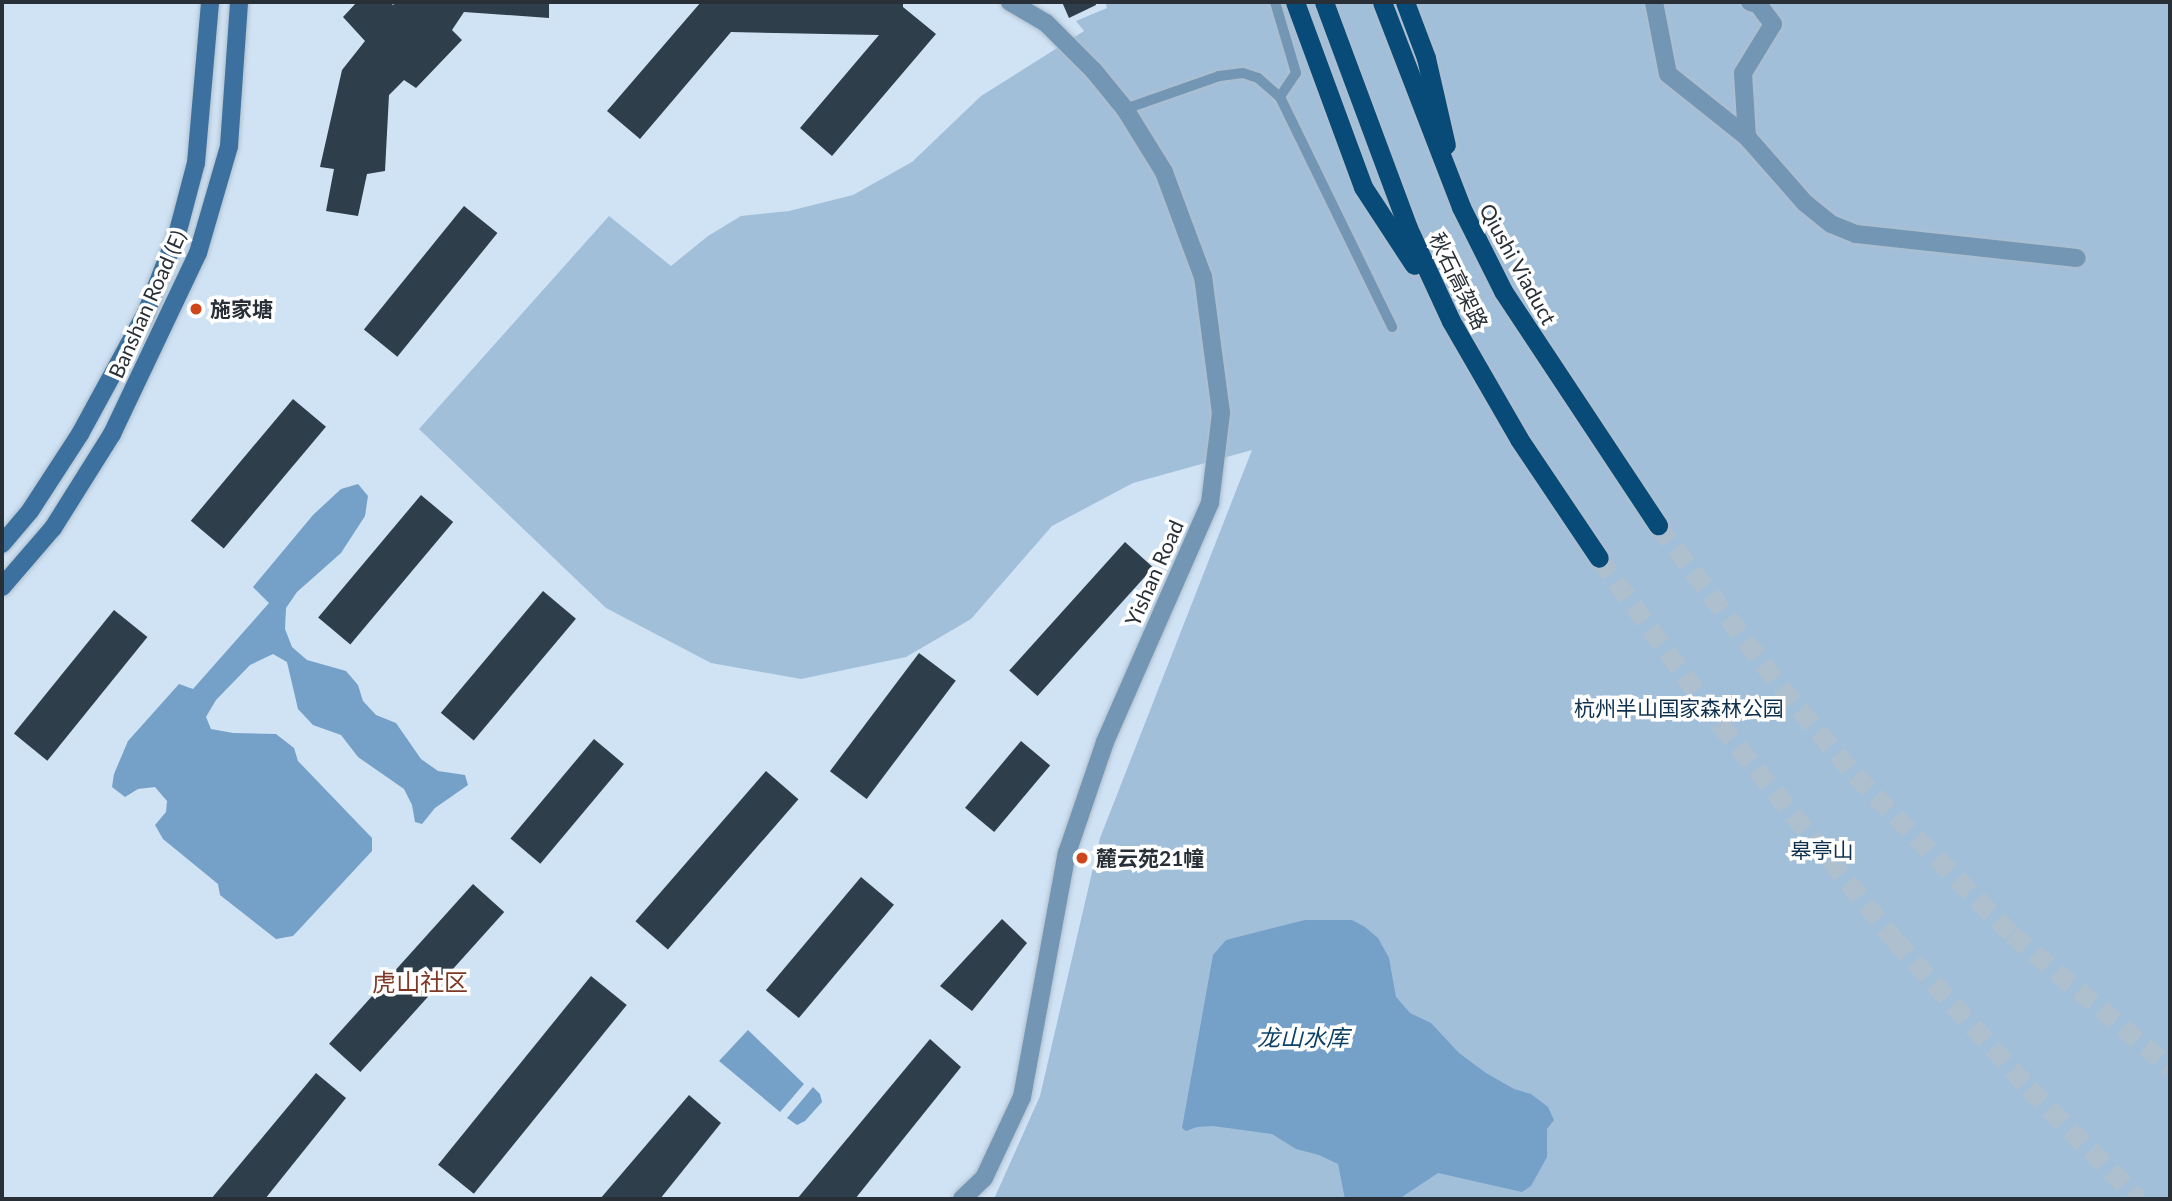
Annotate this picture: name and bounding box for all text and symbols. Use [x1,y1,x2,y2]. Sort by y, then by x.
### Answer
street label: Qiushi Viaduct [1474,199,1562,329]
street label: Banshan Road (E) [103,226,191,382]
street label: 秋石高架路 [1425,228,1493,334]
place label: 施家塘 [210,296,273,322]
marker: 施家塘 [188,301,204,317]
street label: Yishan Road [1119,516,1189,630]
park label: 杭州半山国家森林公园 [1574,695,1784,721]
park label: 皋亭山 [1791,837,1853,863]
place label: 麓云苑21幢 [1096,845,1204,871]
marker: 麓云苑21幢 [1074,850,1090,866]
district label: 虎山社区 [372,968,468,996]
water label: 龙山水库 [1257,1023,1349,1051]

